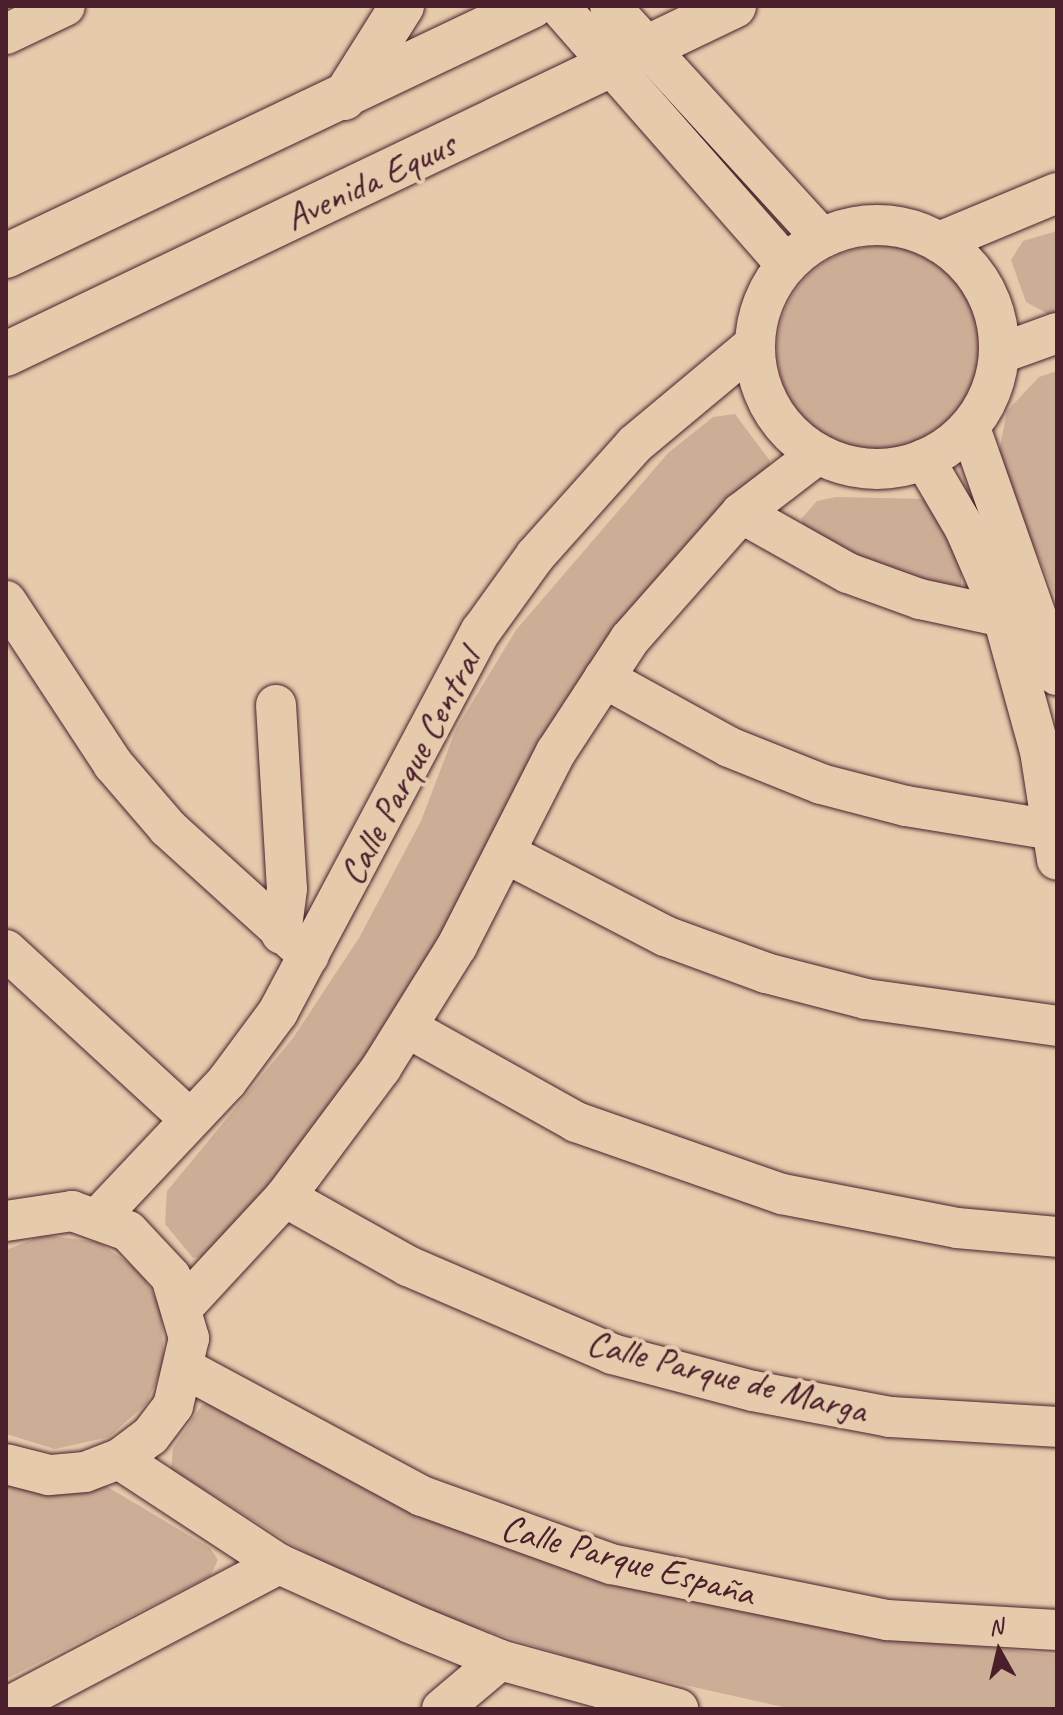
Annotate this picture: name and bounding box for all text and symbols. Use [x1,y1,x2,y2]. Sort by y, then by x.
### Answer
street label: Avenida Equus [278,122,462,240]
street label: Calle Parque Central [329,641,491,893]
street label: Calle Parque de Marga [582,1319,872,1433]
street label: Calle Parque España [495,1504,761,1616]
north arrow [959,1611,1039,1691]
text: N [987,1612,1004,1642]

